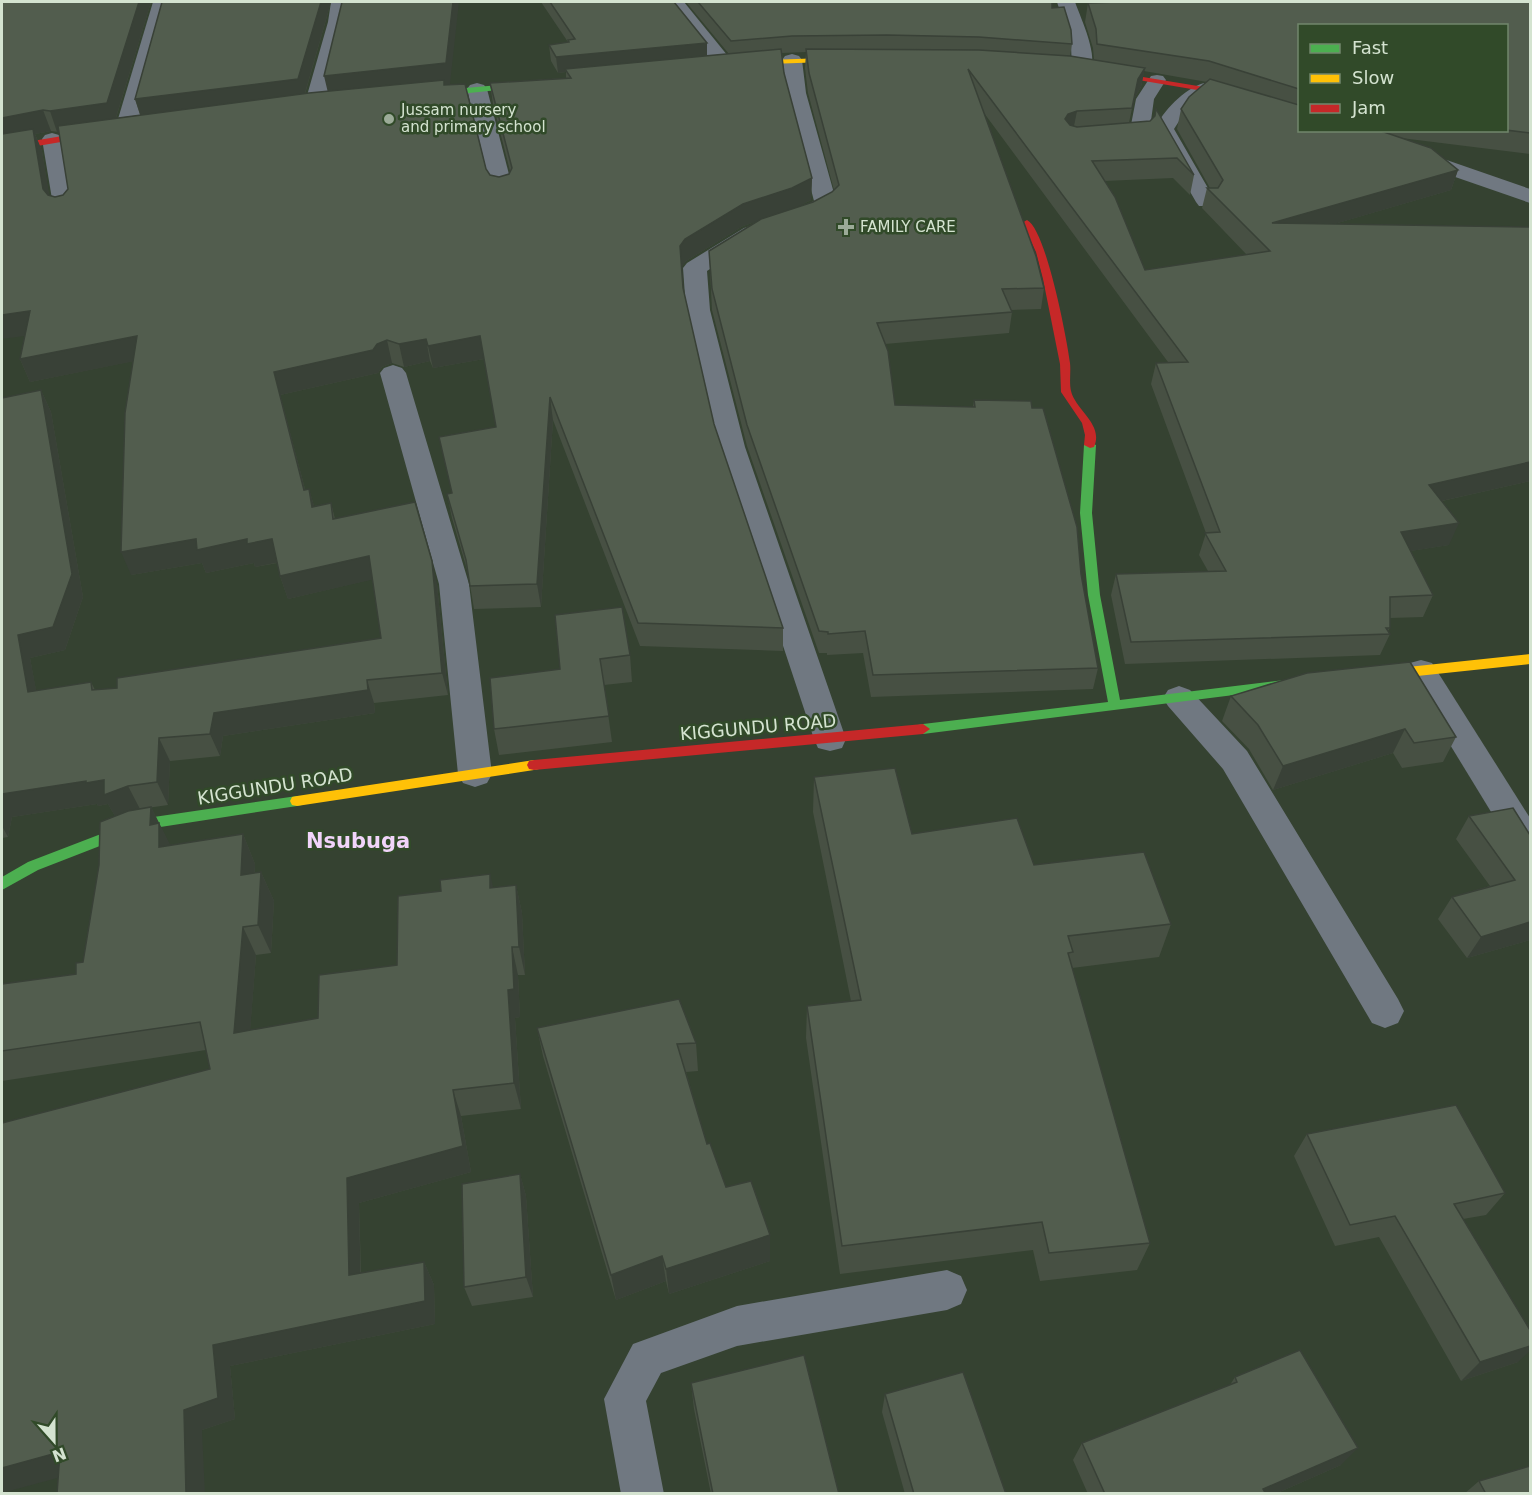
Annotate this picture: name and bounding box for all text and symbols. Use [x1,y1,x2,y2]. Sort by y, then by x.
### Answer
legend [1298,24,1508,132]
text: Fast [1352,37,1388,58]
text: Slow [1352,67,1394,88]
text: Jam [1351,97,1386,118]
place label: Jussam nursery and primary school [400,101,546,136]
marker: Jussam nursery and primary school [382,112,396,126]
marker: FAMILY CARE [837,218,855,236]
place label: FAMILY CARE [860,218,956,236]
street label: KIGGUNDU ROAD [679,710,837,744]
street label: KIGGUNDU ROAD [196,763,354,809]
district label: Nsubuga [306,829,410,853]
north arrow [24,1411,84,1471]
text: N [50,1443,69,1466]

